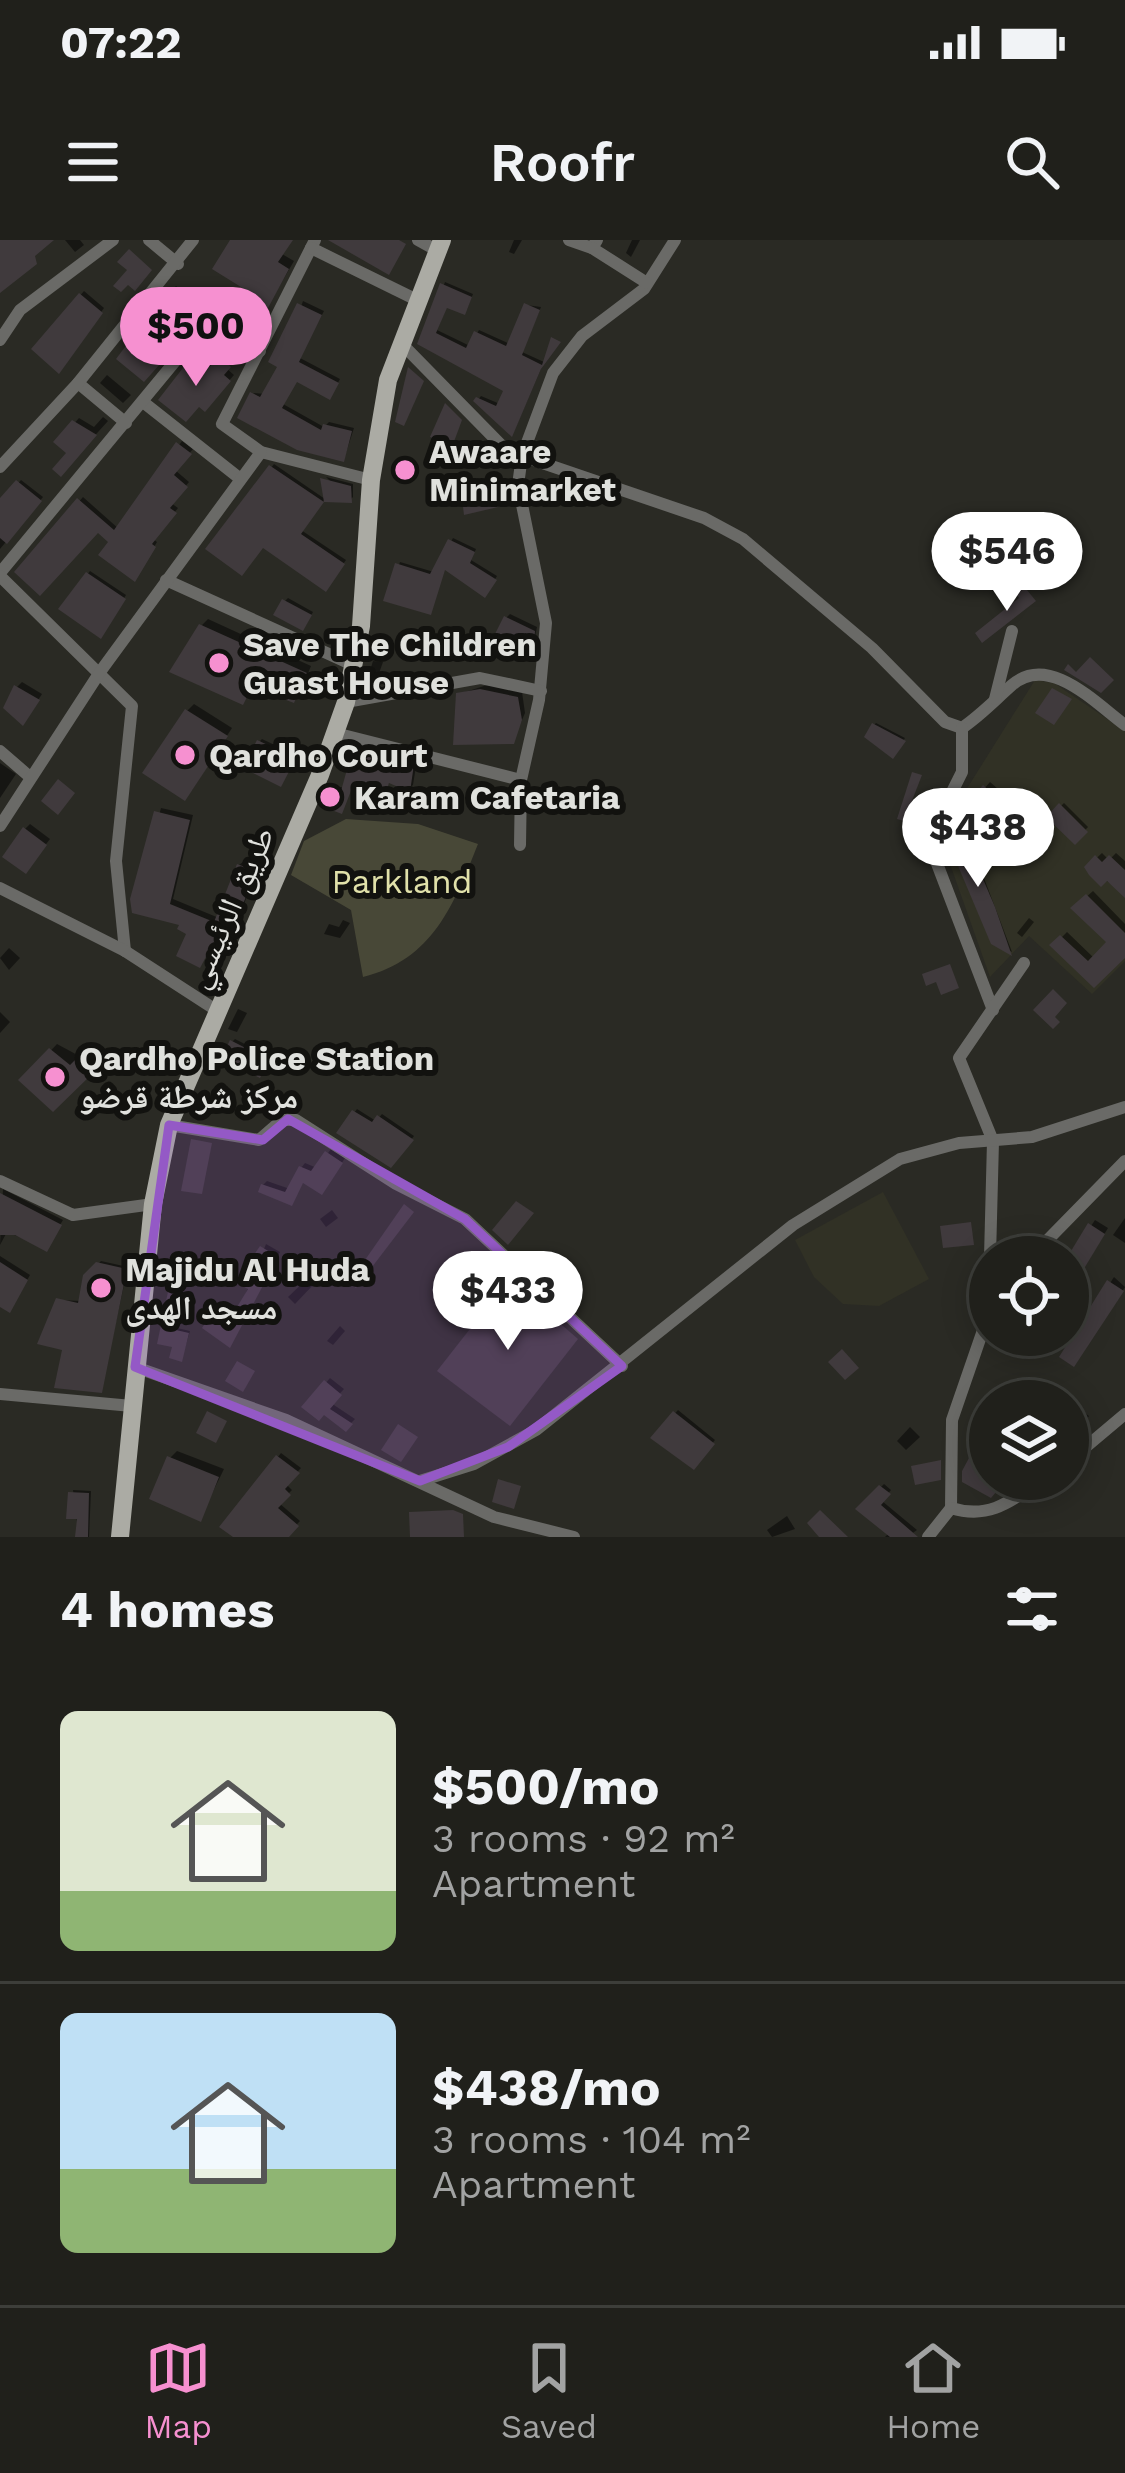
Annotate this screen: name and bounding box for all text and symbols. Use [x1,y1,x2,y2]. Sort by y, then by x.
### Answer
text: 07:22 [60,16,182,69]
icon: menu [60,129,126,195]
icon: search [999,129,1065,195]
text: Roofr [490,131,635,194]
pin: $500 [125,287,267,389]
text: $500 [147,303,245,348]
place label: Awaare Minimarket [429,432,617,509]
marker: Awaare Minimarket [392,457,418,483]
pin: $546 [936,512,1078,614]
text: $546 [959,528,1055,573]
place label: Save The Children Guast House [243,625,537,702]
marker: Save The Children Guast House [206,650,232,676]
place label: Qardho Court [209,736,428,775]
marker: Qardho Court [172,742,198,768]
place label: Karam Cafetaria [354,778,620,817]
marker: Karam Cafetaria [317,784,343,810]
pin: $438 [907,788,1049,890]
text: $438 [929,804,1027,849]
street label: طريق الرئيسي [177,820,288,997]
park label: Parkland [332,862,472,901]
place label: Qardho Police Station مركز شرطة قرضو [79,1039,434,1116]
marker: Qardho Police Station مركز شرطة قرضو [42,1064,68,1090]
map controls [969,1236,1089,1500]
button: locate [969,1236,1089,1356]
place label: Majidu Al Huda مسجد الهدى [125,1250,370,1327]
pin: $433 [437,1251,579,1353]
text: $433 [460,1267,556,1312]
marker: Majidu Al Huda مسجد الهدى [88,1275,114,1301]
button: layers [969,1380,1089,1500]
icon: filters [999,1576,1065,1642]
text: 4 homes [60,1580,274,1639]
text: $500/mo [432,1757,660,1816]
icon: home [156,1759,300,1903]
text: 3 rooms · 92 m² [432,1816,735,1861]
text: Apartment [432,1861,635,1906]
text: $438/mo [432,2058,661,2117]
icon: home [156,2061,300,2205]
text: 3 rooms · 104 m² [432,2117,750,2162]
text: Apartment [432,2162,635,2207]
tab: Map [145,2335,212,2446]
tab: Saved [501,2335,597,2446]
tab: Home [886,2335,980,2446]

